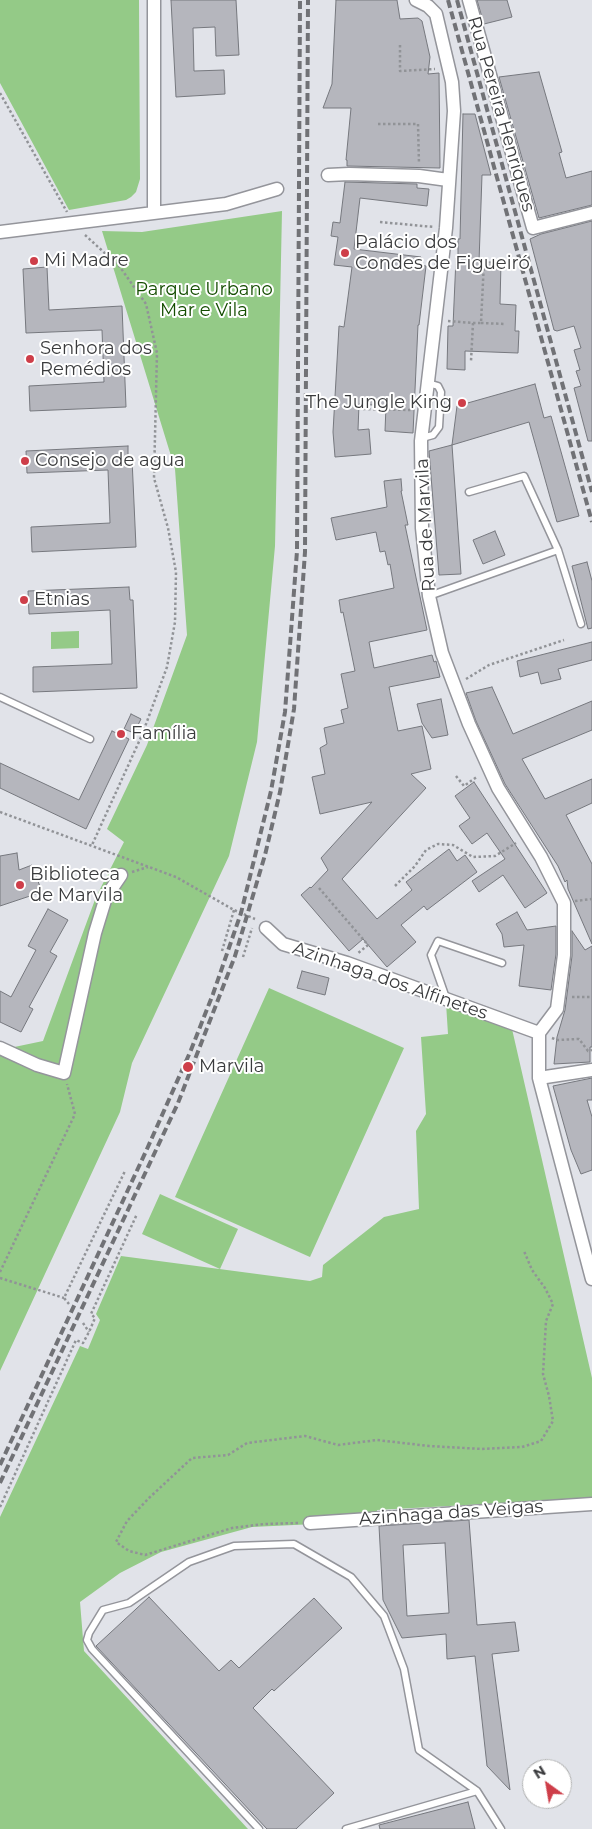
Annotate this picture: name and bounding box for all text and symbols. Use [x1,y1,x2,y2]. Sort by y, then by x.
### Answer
street label: Rua Pereira Henriques [463,14,539,214]
place label: Palácio dos Condes de Figueiró [355,232,530,274]
marker: Palácio dos Condes de Figueiró [339,247,351,259]
place label: Mi Madre [44,250,129,272]
marker: Mi Madre [28,255,40,267]
park label: Parque Urbano Mar e Vila [135,279,273,322]
place label: Senhora dos Remédios [40,338,152,380]
marker: Senhora dos Remédios [24,353,36,365]
place label: The Jungle King [306,392,452,414]
marker: The Jungle King [456,397,468,409]
place label: Consejo de agua [35,450,185,472]
marker: Consejo de agua [19,455,31,467]
street label: Rua de Marvila [412,458,440,592]
place label: Etnias [34,589,89,611]
marker: Etnias [18,594,30,606]
place label: Família [131,723,197,745]
marker: Família [115,728,127,740]
place label: Biblioteca de Marvila [30,864,123,906]
marker: Biblioteca de Marvila [14,879,26,891]
street label: Azinhaga dos Alfinetes [290,937,490,1025]
place label: Marvila [199,1056,264,1078]
marker: Marvila [181,1060,195,1074]
street label: Azinhaga das Veigas [358,1496,544,1530]
north arrow [522,1759,572,1809]
text: N [530,1761,549,1783]

